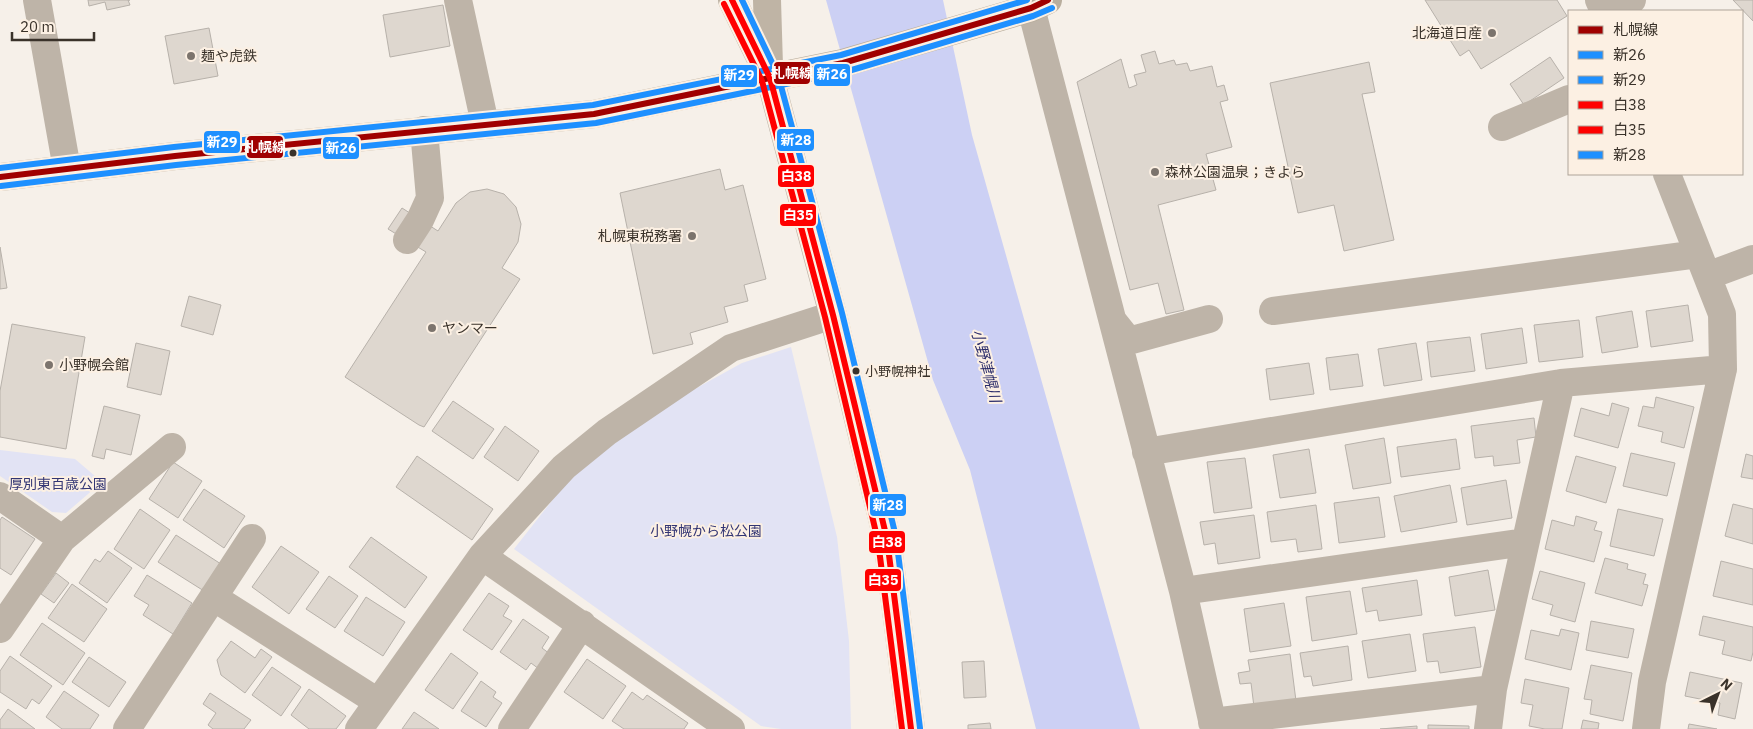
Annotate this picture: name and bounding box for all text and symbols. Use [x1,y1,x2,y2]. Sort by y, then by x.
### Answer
scale bar [12,10,95,42]
legend [1568,10,1743,175]
text: 20 m [20,17,55,36]
text: 札幌線 [1613,20,1658,39]
place label: 北海道日産 [1412,24,1482,42]
marker: 北海道日産 [1486,27,1498,39]
text: 新26 [1613,45,1646,64]
place label: 麺や虎鉄 [201,47,257,65]
marker: 麺や虎鉄 [185,50,197,62]
line badge: 札幌線 [773,61,811,85]
line badge: 新26 [813,63,851,87]
line badge: 新29 [720,64,758,88]
text: 札幌線 [771,64,813,82]
text: 新26 [817,65,847,83]
text: 新29 [724,66,754,84]
text: 新29 [1613,70,1646,89]
text: 白38 [1613,95,1646,114]
text: 白35 [1613,120,1646,139]
line badge: 新28 [776,128,815,152]
line badge: 新29 [203,130,241,154]
text: 新28 [781,131,811,149]
text: 新29 [207,133,237,151]
line badge: 札幌線 [246,135,284,159]
line badge: 新26 [322,136,360,160]
text: 札幌線 [244,138,286,156]
text: 新26 [326,139,356,157]
text: 新28 [1613,145,1646,164]
unlabelled marker [288,148,298,158]
place label: 森林公園温泉；きよら [1165,163,1305,181]
line badge: 白38 [777,164,815,188]
marker: 森林公園温泉；きよら [1149,166,1161,178]
text: 白38 [781,167,811,185]
line badge: 白35 [779,203,817,227]
text: 白35 [783,206,813,224]
place label: 札幌東税務署 [598,227,682,245]
marker: 札幌東税務署 [686,230,698,242]
place label: ヤンマー [442,319,498,337]
marker: ヤンマー [426,322,438,334]
water label: 小野津幌川 [968,327,1006,406]
place label: 小野幌会館 [59,356,129,374]
marker: 小野幌会館 [43,359,55,371]
place label: 小野幌神社 [865,363,930,380]
marker: 小野幌神社 [851,366,861,376]
park label: 厚別東百歳公園 [9,475,107,493]
line badge: 新28 [869,493,907,517]
text: 新28 [873,496,903,514]
park label: 小野幌から松公園 [650,522,762,540]
line badge: 白38 [868,530,906,554]
text: 白38 [872,533,902,551]
line badge: 白35 [864,568,902,592]
text: 白35 [868,571,898,589]
north arrow [1693,669,1743,719]
text: N [1717,674,1736,694]

